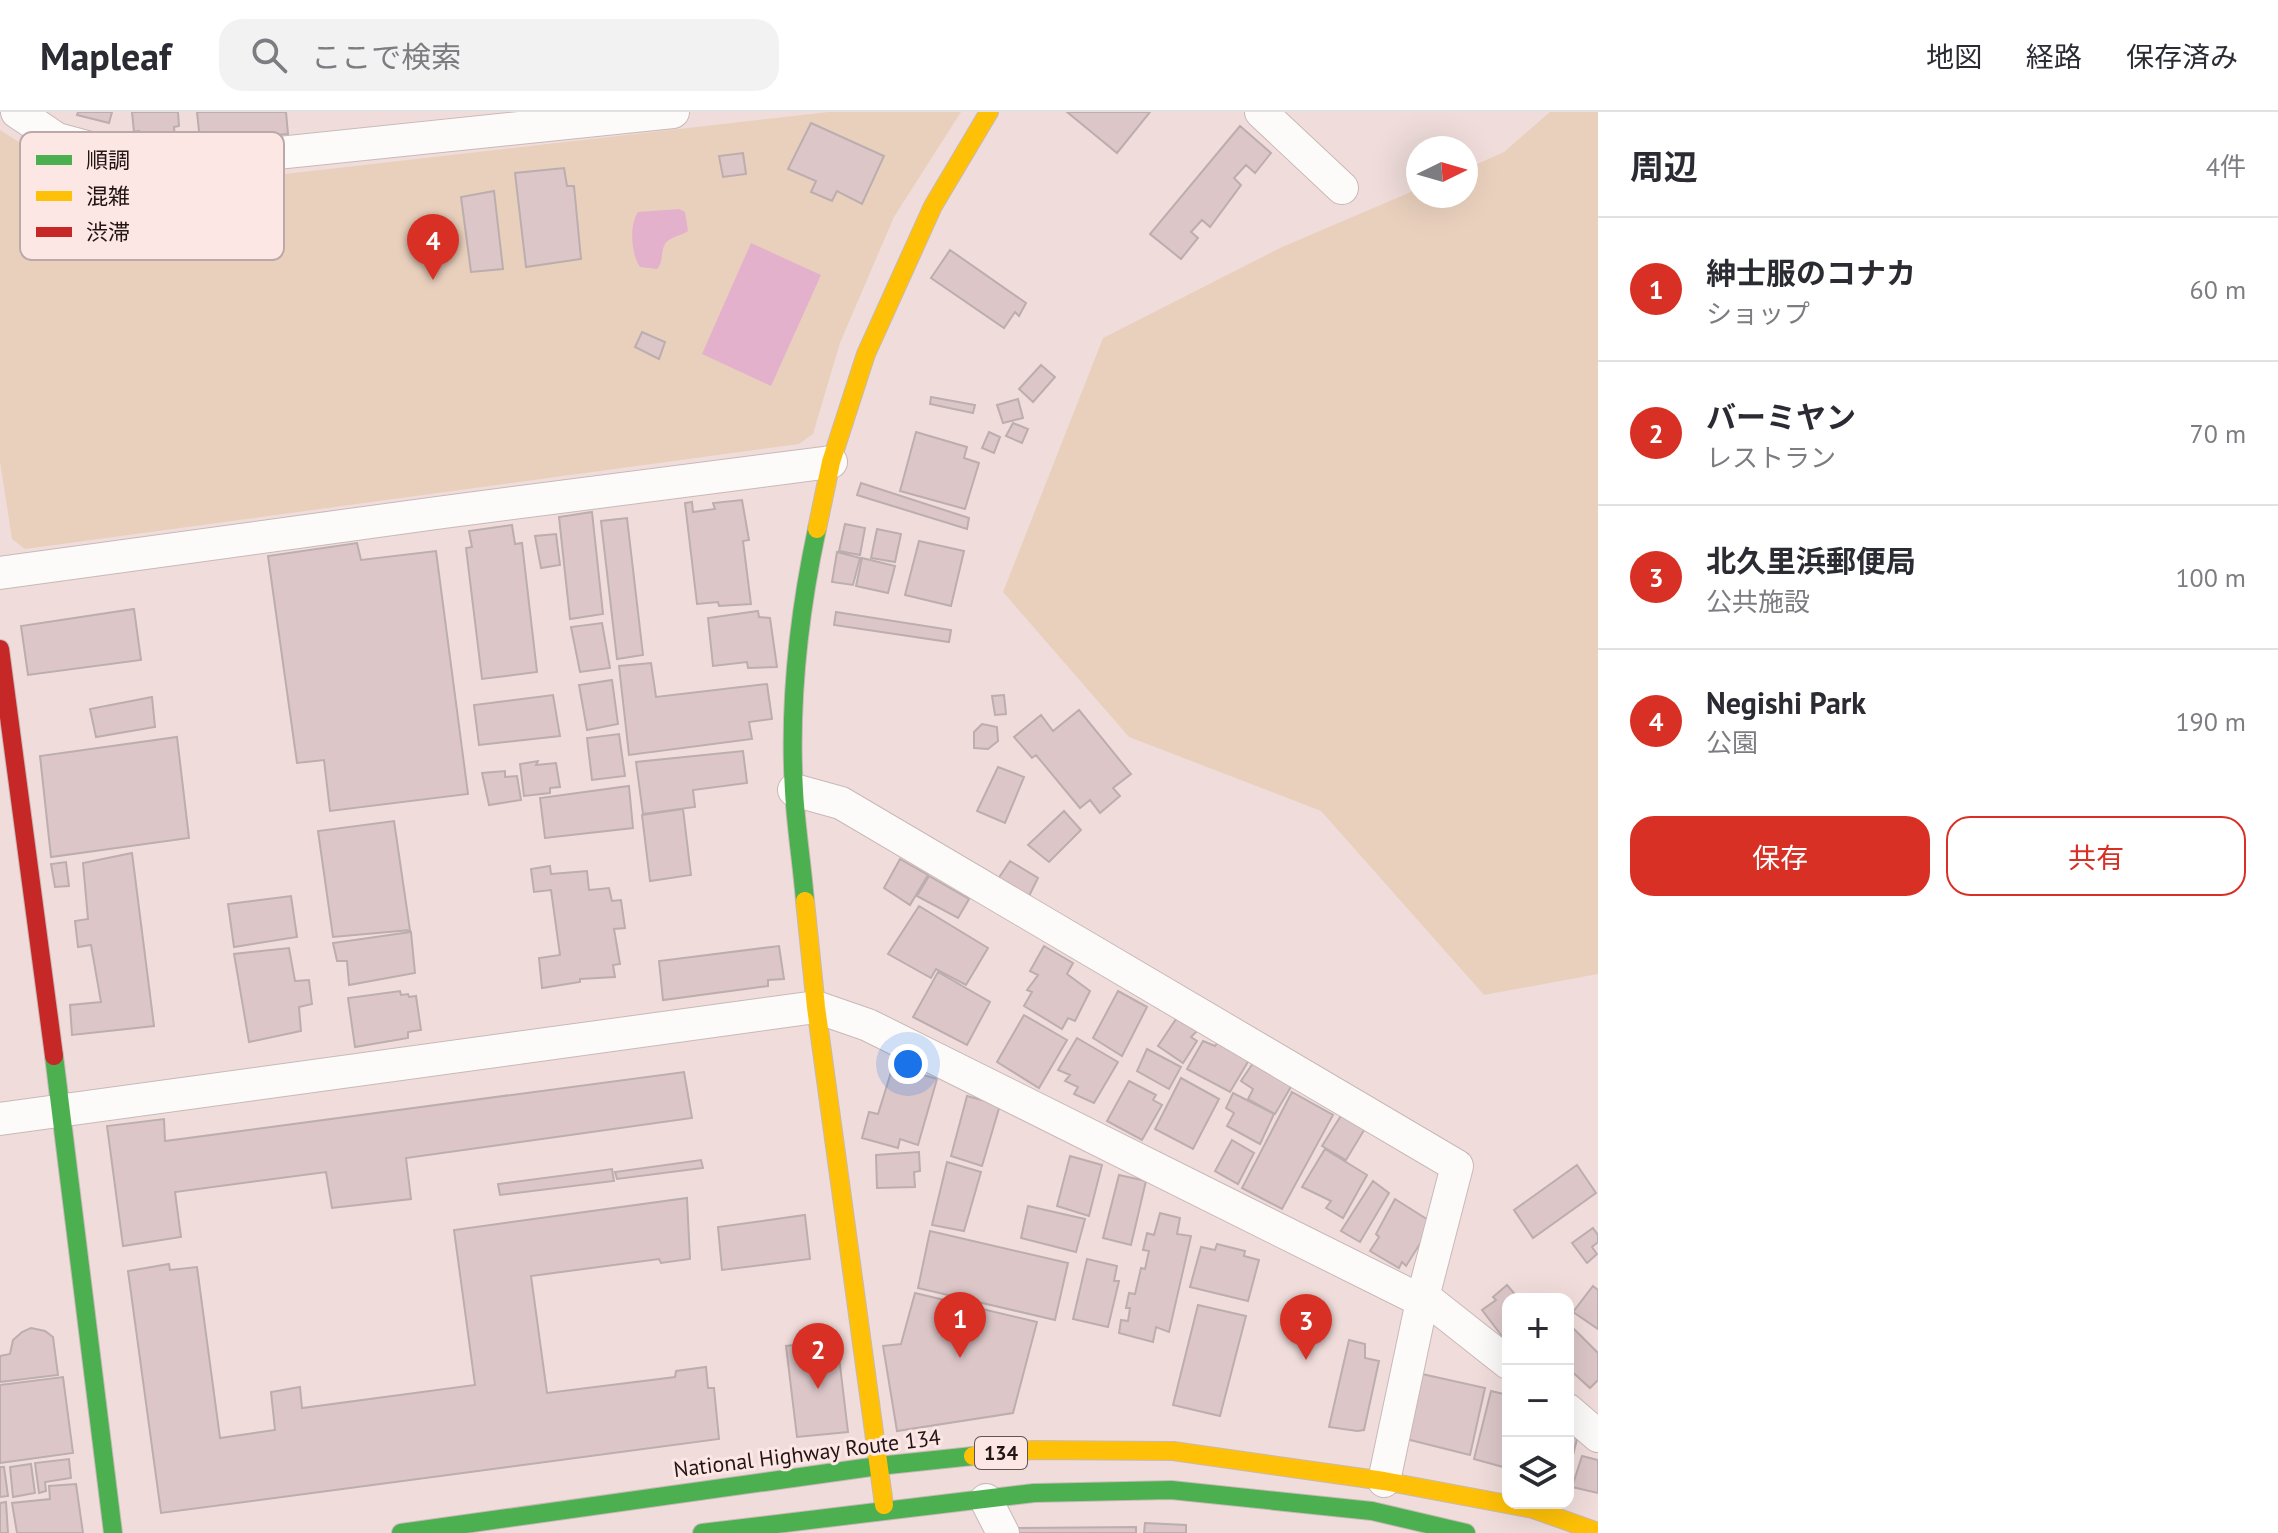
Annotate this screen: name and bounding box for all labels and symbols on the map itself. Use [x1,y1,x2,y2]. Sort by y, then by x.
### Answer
legend [20,132,284,260]
north arrow [1406,136,1478,208]
text: 順調 [86,146,130,174]
text: 混雑 [86,182,130,210]
pin: 4 [407,214,459,280]
text: 渋滞 [86,218,130,246]
your location [888,1044,928,1084]
pin: 1 [934,1292,986,1358]
pin: 3 [1280,1294,1332,1360]
pin: 2 [792,1323,844,1389]
street label: National Highway Route 134 [672,1423,942,1483]
road number: 134 [975,1437,1027,1469]

